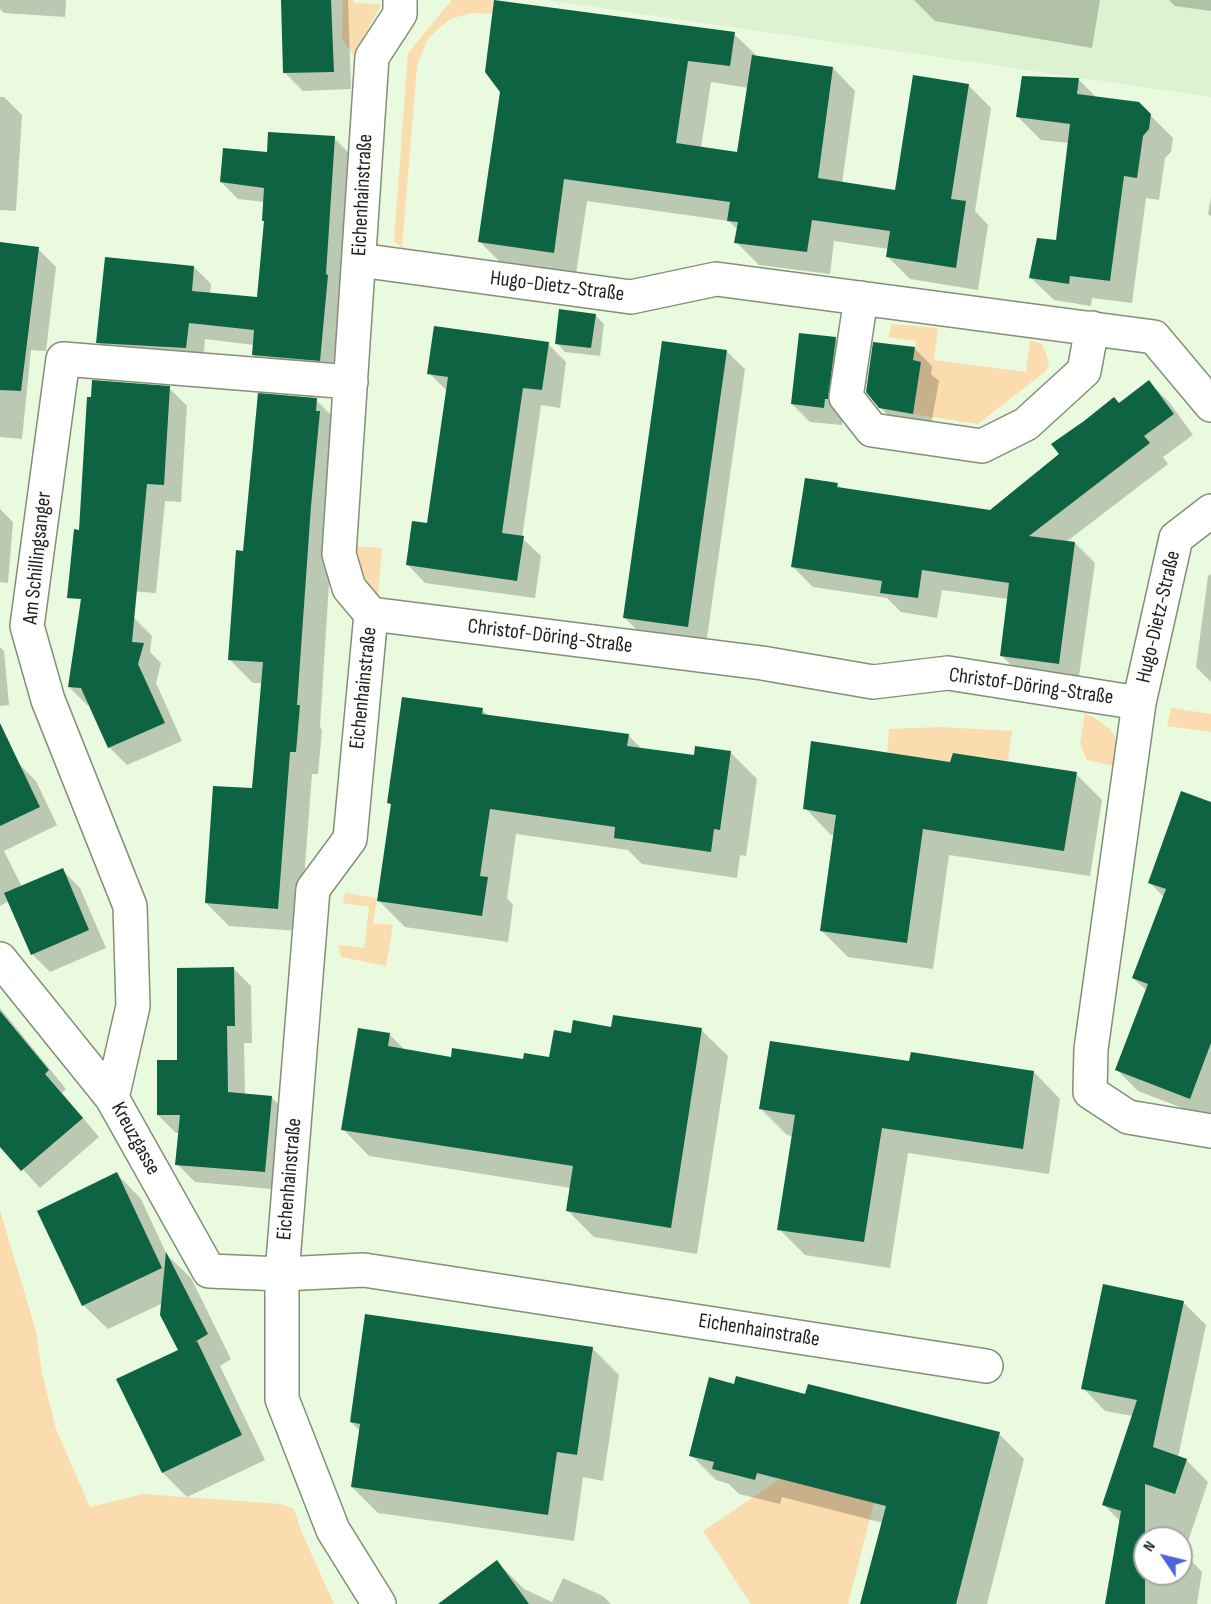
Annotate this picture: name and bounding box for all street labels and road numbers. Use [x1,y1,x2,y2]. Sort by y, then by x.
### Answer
street label: Eichenhainstraße [347,133,379,257]
street label: Hugo-Dietz-Straße [489,266,625,308]
street label: Am Schillingsanger [19,490,57,626]
street label: Hugo-Dietz-Straße [1132,548,1186,686]
street label: Christof-Döring-Straße [466,614,634,660]
street label: Eichenhainstraße [345,626,383,750]
street label: Christof-Döring-Straße [947,663,1115,711]
street label: Kreuzgasse [105,1098,165,1180]
street label: Eichenhainstraße [272,1117,308,1241]
street label: Eichenhainstraße [697,1309,821,1353]

